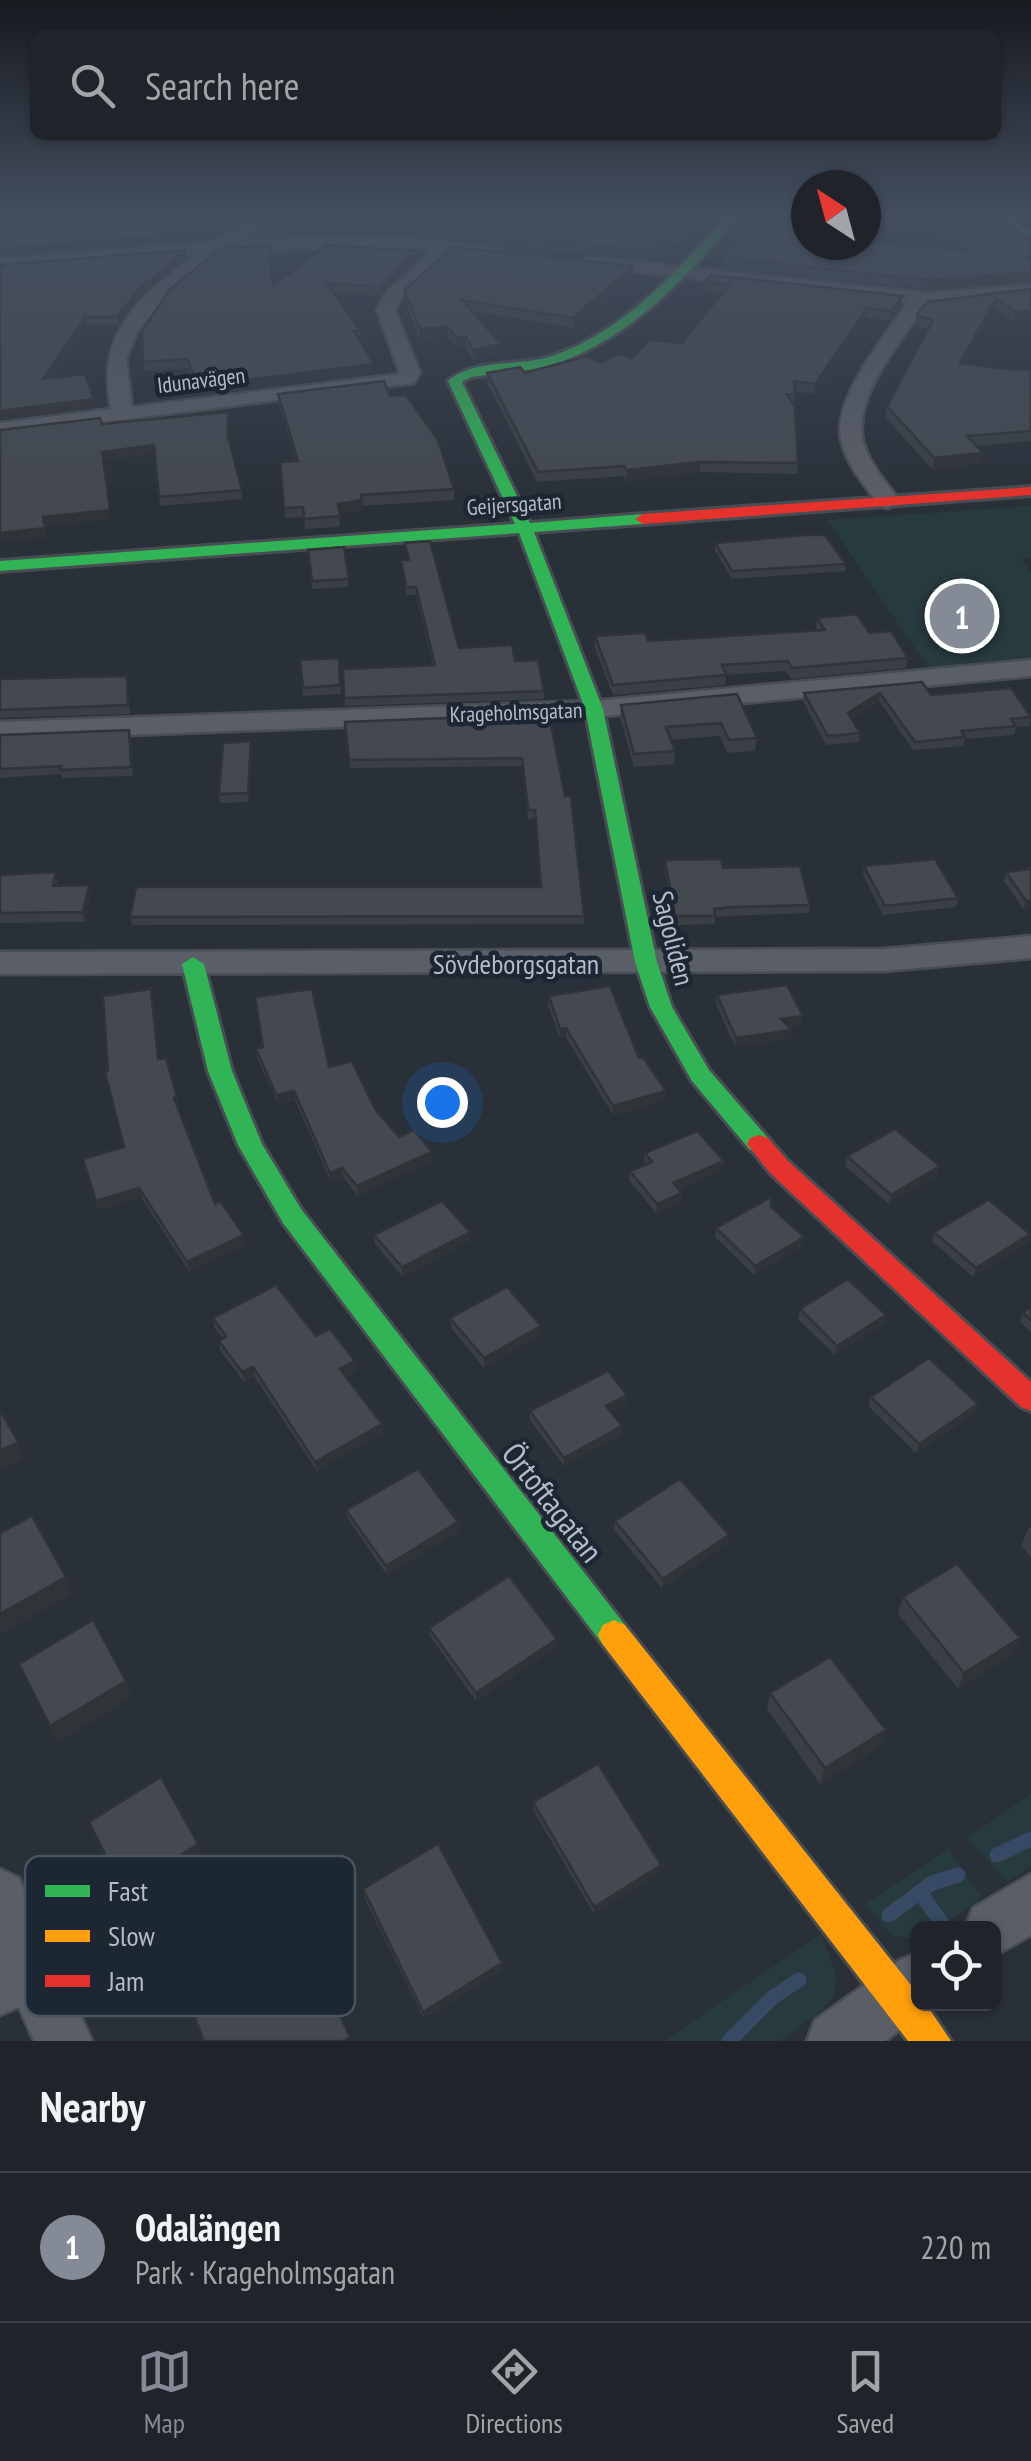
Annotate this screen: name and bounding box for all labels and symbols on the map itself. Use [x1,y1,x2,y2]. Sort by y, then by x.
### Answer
north arrow [791,170,881,260]
street label: Idunavägen [155,361,247,399]
street label: Geijersgatan [466,487,562,521]
pin: 1 [930,578,994,654]
street label: Krageholmsgatan [449,696,583,728]
street label: Sagoliden [644,887,704,989]
street label: Sövdeborgsgatan [433,945,599,982]
your location [417,1077,468,1128]
street label: Örtoftagatan [493,1434,613,1570]
legend [25,1856,355,2016]
text: Fast [108,1872,148,1909]
text: Slow [108,1917,155,1954]
text: Jam [107,1962,144,1999]

